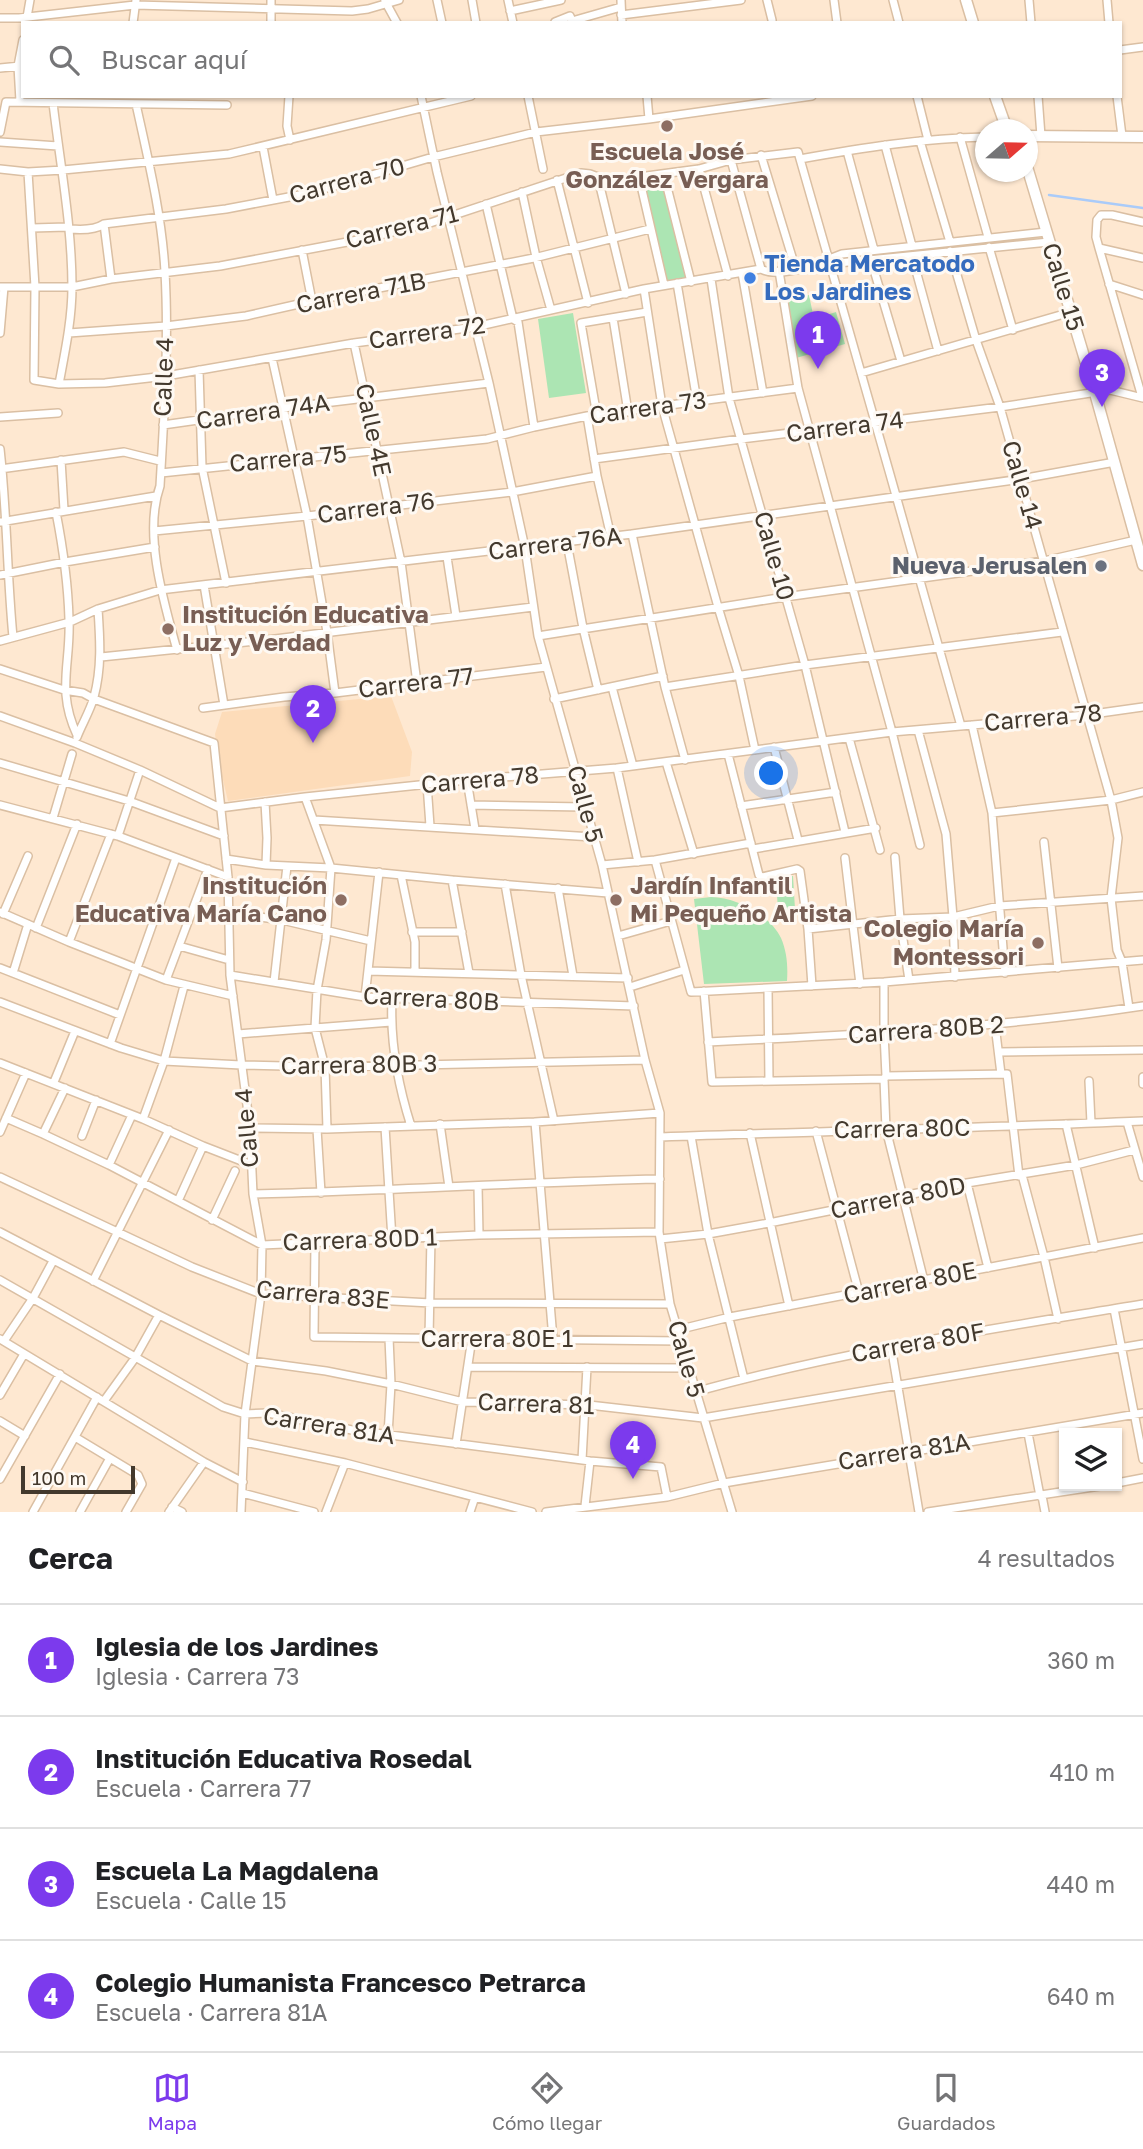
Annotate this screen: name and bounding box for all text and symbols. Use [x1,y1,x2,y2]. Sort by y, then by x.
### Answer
search box [21,21,1122,98]
icon: search [45,41,83,79]
text: Buscar aquí [101,44,247,75]
marker: Escuela José González Vergara [659,118,675,134]
north arrow [975,119,1038,182]
place label: Escuela José González Vergara [565,136,769,193]
street label: Carrera 70 [286,150,408,209]
street label: Carrera 71 [342,198,461,254]
street label: Calle 15 [1037,239,1092,334]
place label: Tienda Mercatodo Los Jardines [764,248,975,305]
street label: Carrera 71B [293,265,428,318]
marker: Tienda Mercatodo Los Jardines [742,270,758,286]
street label: Carrera 72 [367,309,487,354]
pin: 1 [795,311,841,369]
street label: Calle 4 [147,337,178,417]
pin: 3 [1079,349,1125,407]
street label: Calle 4E [350,381,398,479]
street label: Carrera 73 [587,384,708,429]
street label: Carrera 74A [194,387,331,434]
street label: Carrera 74 [784,404,905,447]
street label: Calle 14 [997,437,1050,532]
street label: Carrera 75 [228,438,348,477]
street label: Carrera 76 [315,485,436,528]
street label: Calle 10 [749,508,802,604]
street label: Carrera 76A [486,520,623,565]
place label: Nueva Jerusalen [892,550,1087,579]
marker: Nueva Jerusalen [1093,558,1109,574]
place label: Institución Educativa Luz y Verdad [182,599,429,656]
marker: Institución Educativa Luz y Verdad [160,621,176,637]
street label: Carrera 77 [356,660,475,703]
pin: 2 [290,685,336,743]
street label: Carrera 78 [983,697,1103,736]
your location [754,756,788,790]
street label: Carrera 78 [420,759,540,798]
street label: Calle 5 [562,762,611,845]
place label: Institución Educativa María Cano [75,870,327,927]
place label: Jardín Infantil Mi Pequeño Artista [630,870,852,927]
marker: Institución Educativa María Cano [333,892,349,908]
marker: Jardín Infantil Mi Pequeño Artista [608,892,624,908]
place label: Colegio María Montessori [864,913,1024,970]
marker: Colegio María Montessori [1030,935,1046,951]
street label: Carrera 80B [362,979,500,1016]
street label: Carrera 80B 2 [847,1009,1005,1048]
street label: Carrera 80B 3 [280,1048,438,1079]
street label: Calle 4 [228,1087,263,1169]
street label: Carrera 80C [833,1112,971,1143]
street label: Carrera 80D [828,1169,968,1224]
street label: Carrera 80D 1 [282,1221,438,1256]
street label: Carrera 80E [841,1254,979,1309]
street label: Carrera 83E [255,1273,391,1314]
street label: Carrera 80F [849,1316,987,1368]
street label: Calle 5 [663,1317,712,1400]
street label: Carrera 80E 1 [421,1323,573,1352]
street label: Carrera 81 [477,1386,595,1419]
street label: Carrera 81A [261,1400,397,1449]
pin: 4 [610,1421,656,1479]
street label: Carrera 81A [836,1426,972,1475]
map controls [1059,1428,1122,1491]
button: layers [1059,1428,1122,1491]
scale bar [21,1463,135,1495]
text: 100 m [32,1466,86,1489]
text: Cerca [28,1540,113,1576]
text: 4 resultados [978,1544,1115,1572]
text: Iglesia de los Jardines [95,1631,378,1662]
text: 1 [45,1646,57,1674]
text: 360 m [1047,1646,1115,1674]
text: Iglesia · Carrera 73 [95,1662,299,1690]
text: Institución Educativa Rosedal [95,1743,472,1774]
text: 2 [44,1758,58,1786]
text: 410 m [1049,1758,1115,1786]
text: Escuela · Carrera 77 [95,1774,311,1802]
text: Escuela La Magdalena [95,1855,379,1886]
text: 3 [44,1870,58,1898]
text: 440 m [1047,1870,1115,1898]
text: Escuela · Calle 15 [95,1886,286,1914]
text: Colegio Humanista Francesco Petrarca [95,1967,586,1998]
text: 4 [44,1982,58,2010]
text: 640 m [1047,1982,1115,2010]
text: Escuela · Carrera 81A [95,1998,328,2026]
tab: Mapa [147,2069,197,2134]
tab: Cómo llegar [492,2069,602,2134]
tab: Guardados [897,2069,995,2134]

